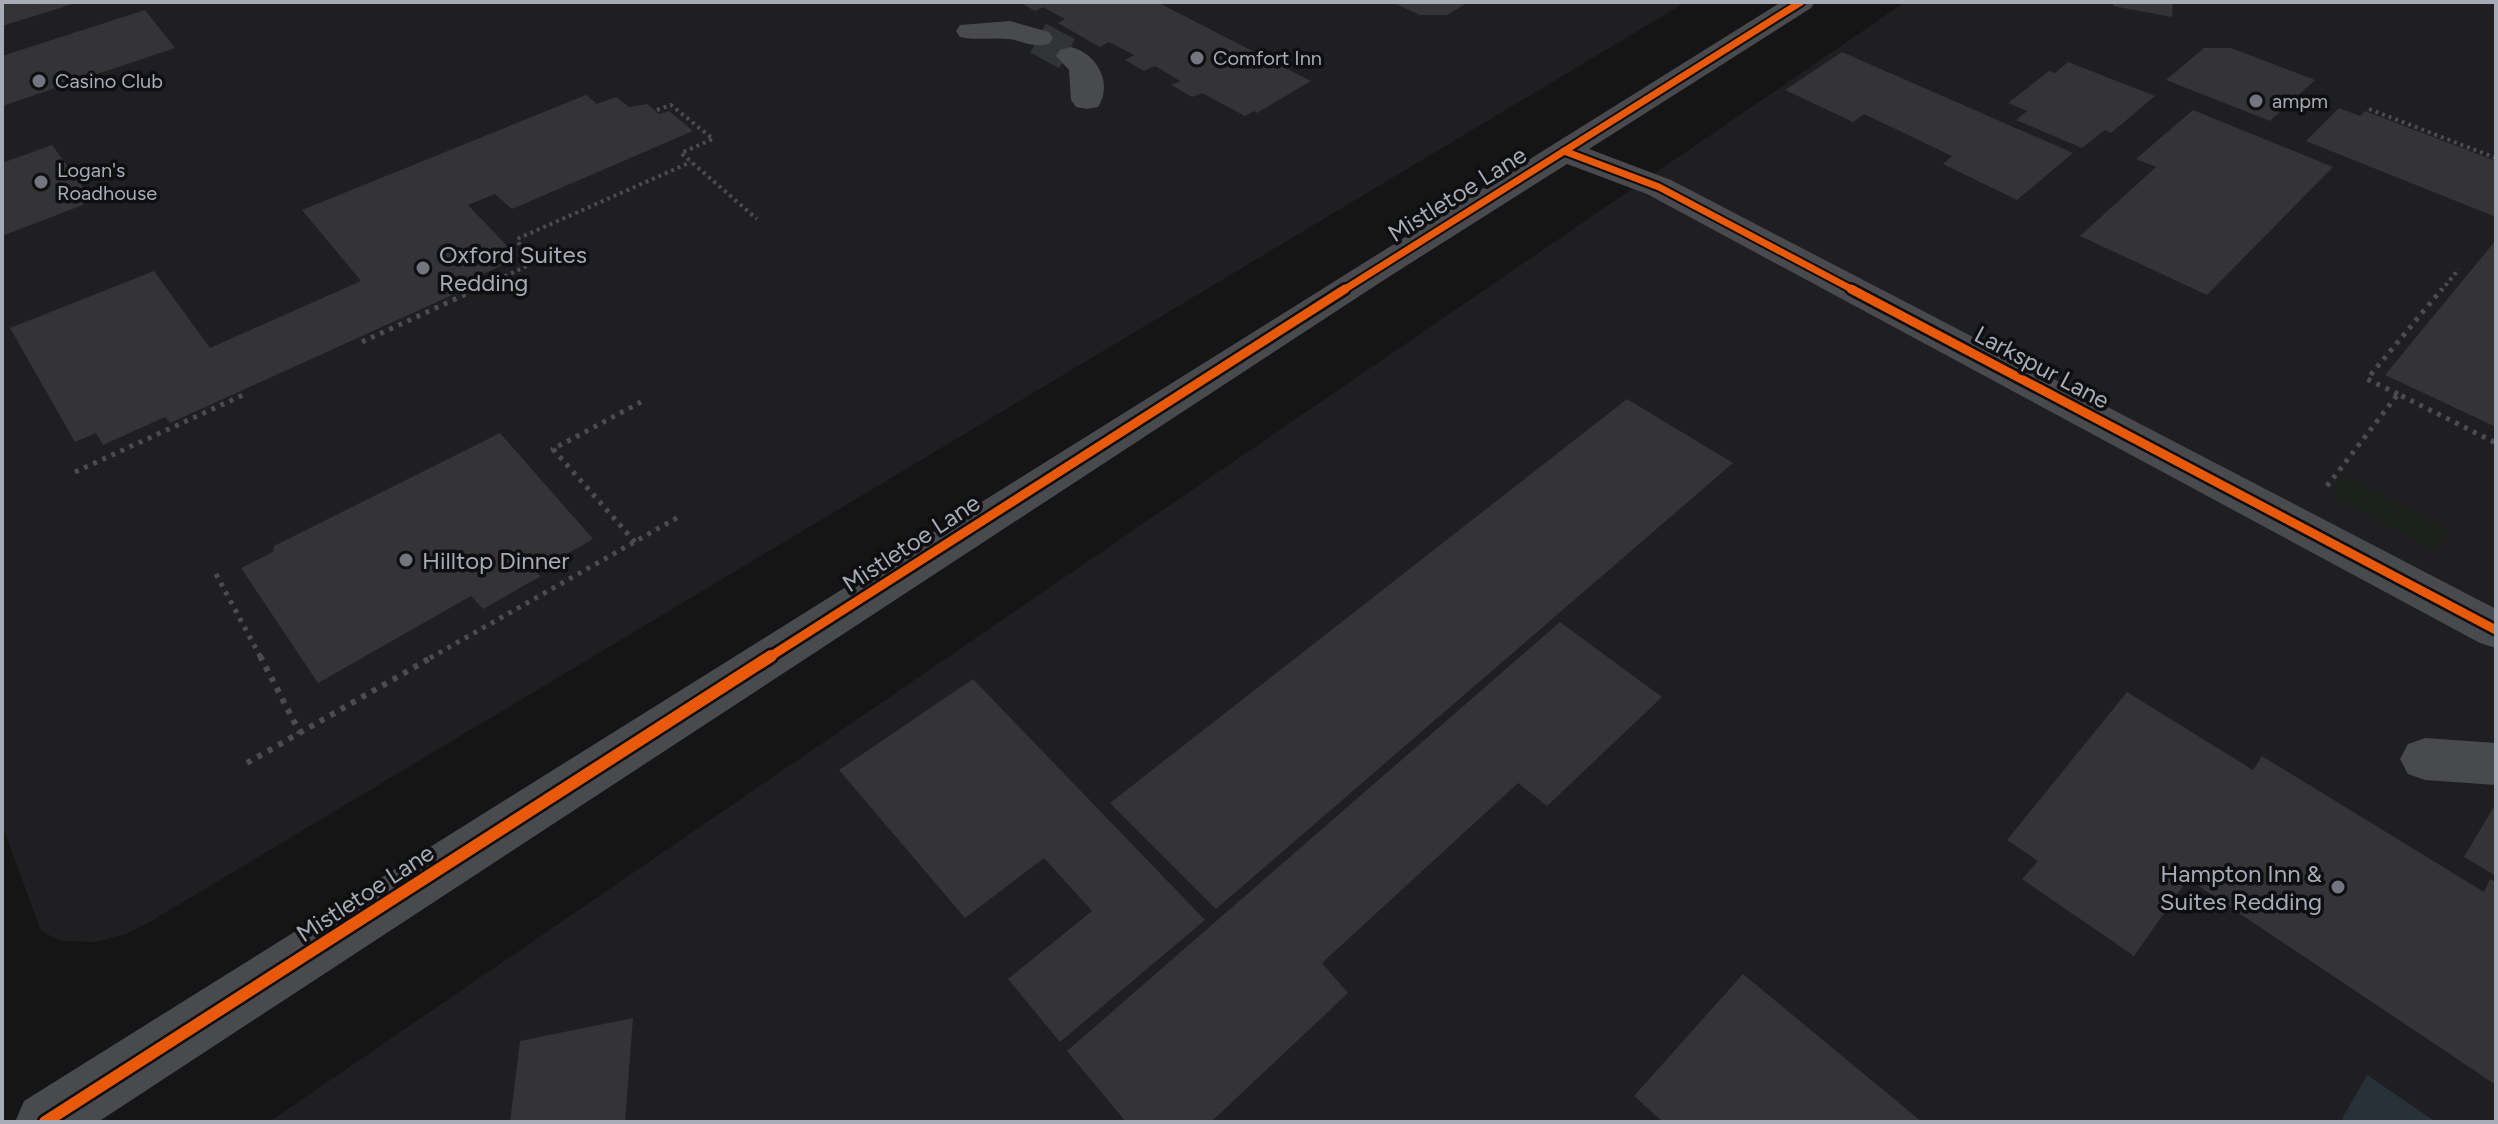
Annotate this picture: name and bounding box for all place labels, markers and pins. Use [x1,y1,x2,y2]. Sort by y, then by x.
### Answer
place label: Comfort Inn [1213,46,1322,70]
marker: Comfort Inn [1188,49,1206,67]
place label: Casino Club [55,69,163,93]
marker: Casino Club [30,72,48,90]
place label: ampm [2272,89,2328,113]
marker: ampm [2247,92,2265,110]
place label: Logan's Roadhouse [57,158,157,205]
marker: Logan's Roadhouse [32,173,50,191]
place label: Oxford Suites Redding [439,240,587,297]
marker: Oxford Suites Redding [414,259,432,277]
place label: Hilltop Dinner [422,546,569,575]
marker: Hilltop Dinner [397,551,415,569]
place label: Hampton Inn & Suites Redding [2160,859,2323,916]
marker: Hampton Inn & Suites Redding [2329,878,2347,896]

